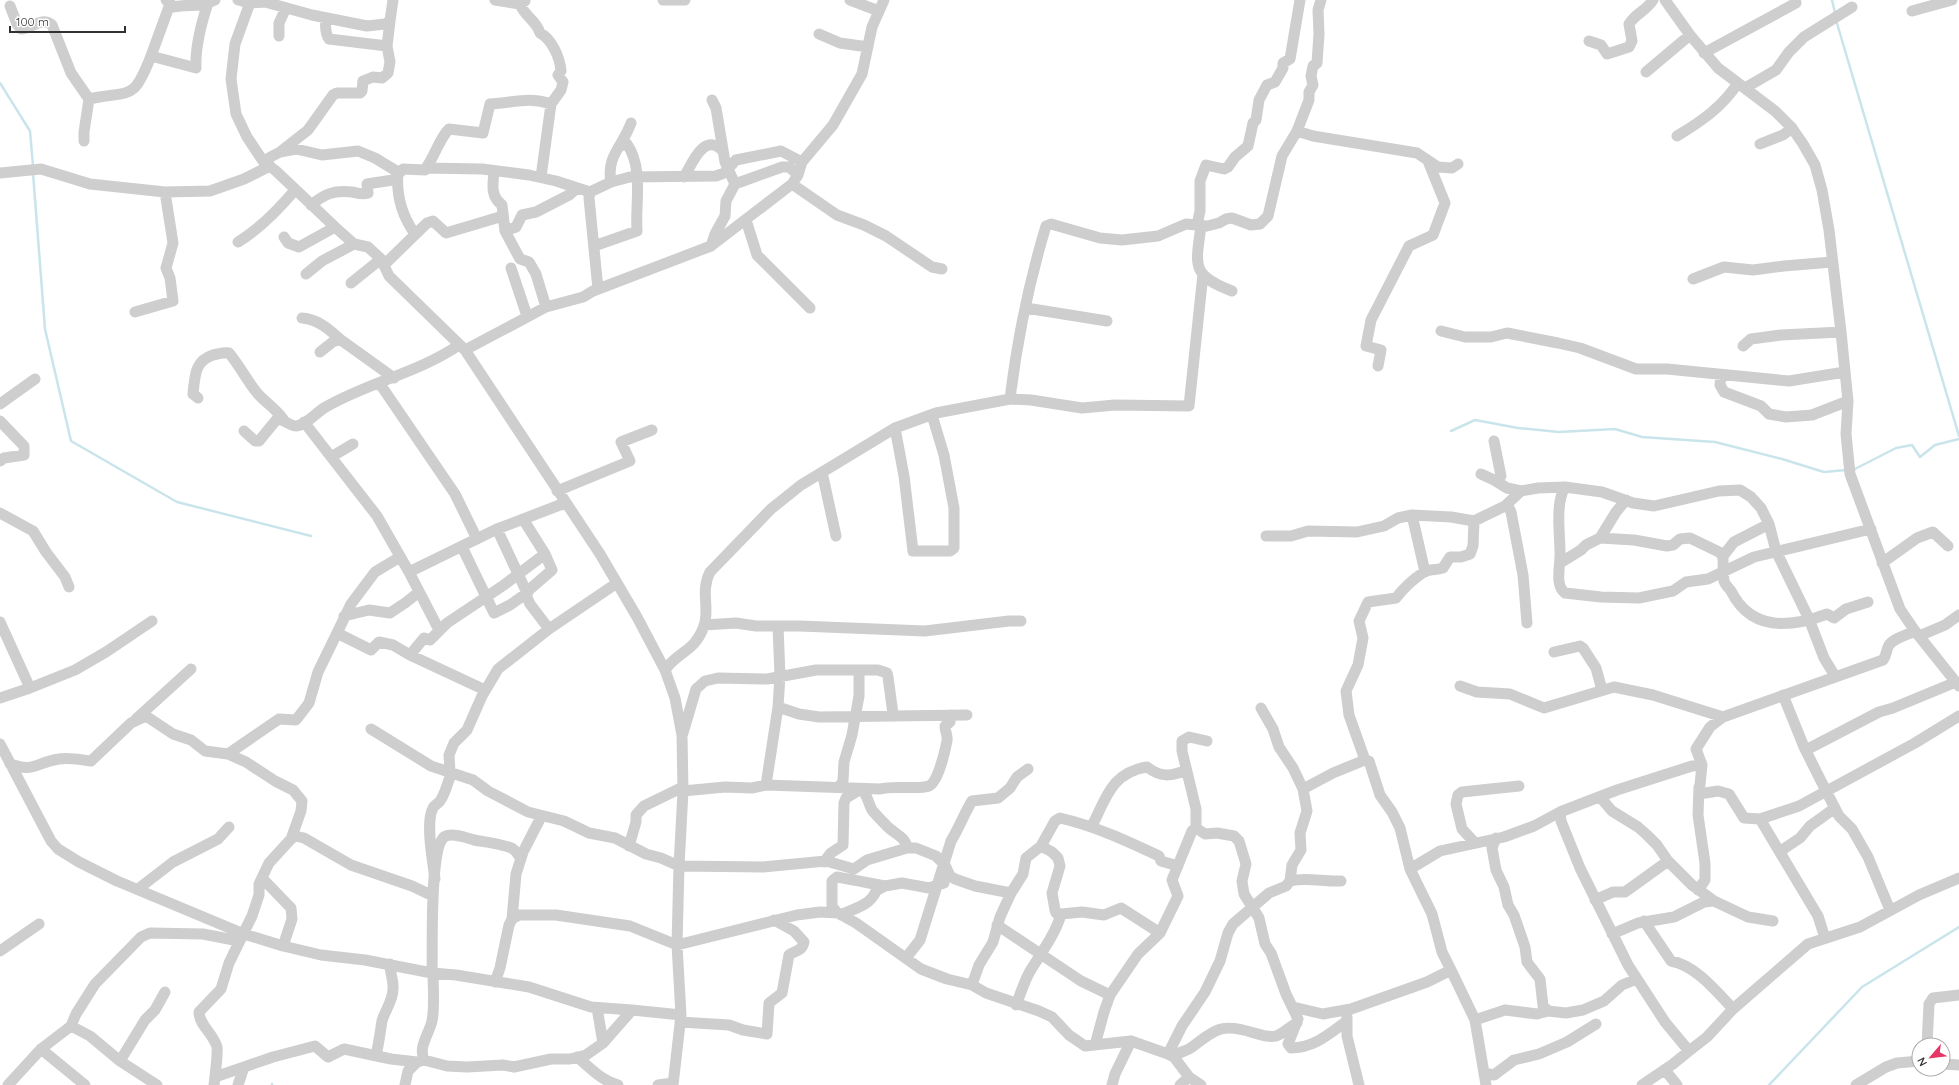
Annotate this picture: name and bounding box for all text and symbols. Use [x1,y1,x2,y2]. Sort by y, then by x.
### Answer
scale bar [10,8,125,34]
text: 100 m [16,14,49,29]
north arrow [1911,1037,1951,1077]
text: N [1914,1055,1930,1069]

